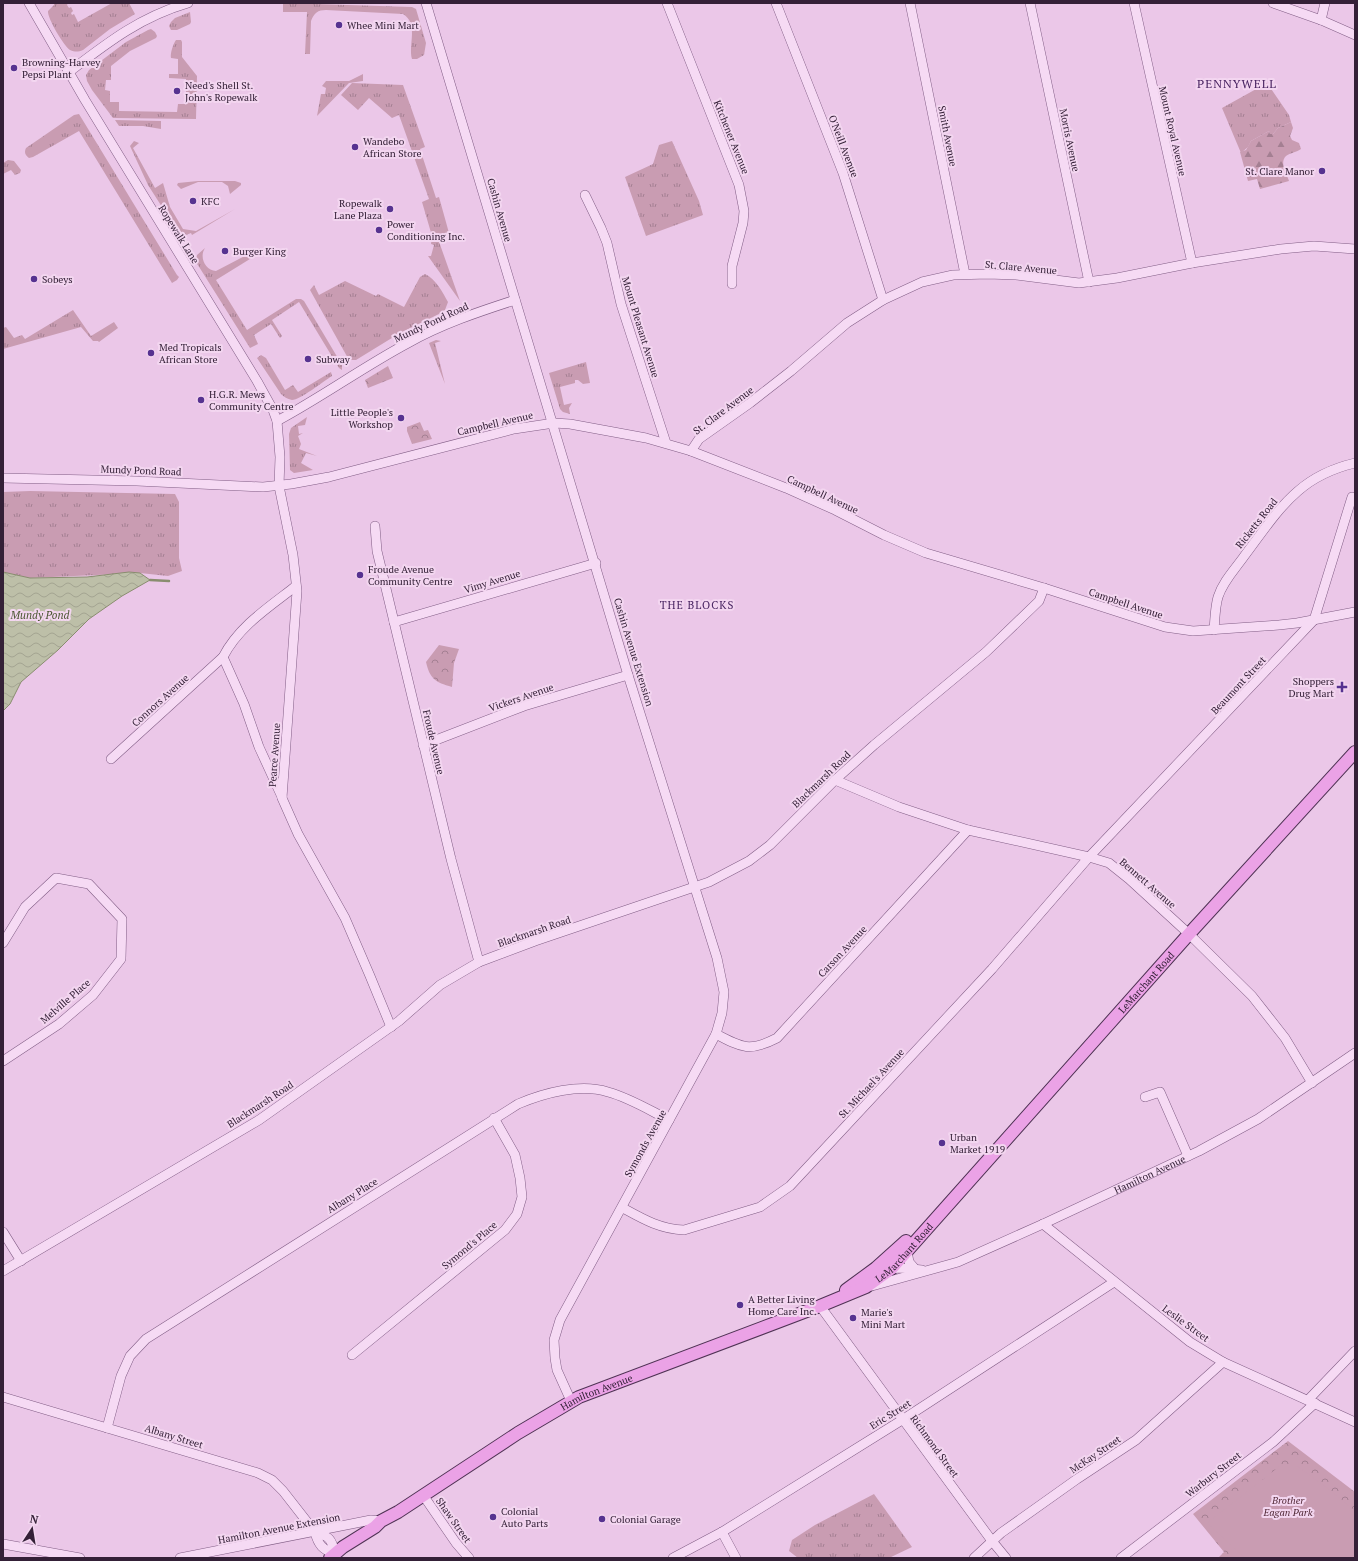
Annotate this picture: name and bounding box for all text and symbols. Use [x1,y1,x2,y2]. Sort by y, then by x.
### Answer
place label: Whee Mini Mart [347,19,419,32]
marker: Whee Mini Mart [334,20,344,30]
place label: Browning-Harvey Pepsi Plant [22,56,101,81]
marker: Browning-Harvey Pepsi Plant [9,63,19,73]
district label: PENNYWELL [1197,76,1277,91]
place label: Need's Shell St. John's Ropewalk [185,79,258,104]
street label: Mount Royal Avenue [1156,85,1189,177]
marker: Need's Shell St. John's Ropewalk [172,86,182,96]
street label: Kitchener Avenue [711,98,752,176]
street label: Smith Avenue [935,105,960,168]
street label: Morris Avenue [1056,107,1083,173]
street label: O'Neill Avenue [826,113,861,179]
place label: Wandebo African Store [363,135,422,160]
marker: Wandebo African Store [350,142,360,152]
place label: St. Clare Manor [1245,165,1314,178]
marker: St. Clare Manor [1317,166,1327,176]
street label: Cashin Avenue [484,177,515,243]
place label: KFC [201,195,219,208]
marker: KFC [188,196,198,206]
place label: Ropewalk Lane Plaza [334,197,383,222]
street label: Ropewalk Lane [155,202,202,266]
marker: Ropewalk Lane Plaza [385,204,395,214]
place label: Power Conditioning Inc. [387,218,465,243]
marker: Power Conditioning Inc. [374,225,384,235]
place label: Burger King [233,245,287,258]
marker: Burger King [220,246,230,256]
street label: St. Clare Avenue [984,258,1058,277]
place label: Sobeys [42,273,73,286]
marker: Sobeys [29,274,39,284]
street label: Mount Pleasant Avenue [619,275,662,379]
street label: Mundy Pond Road [392,299,471,345]
place label: Med Tropicals African Store [159,341,222,366]
marker: Med Tropicals African Store [146,348,156,358]
place label: Subway [316,353,351,366]
marker: Subway [303,354,313,364]
street label: St. Clare Avenue [691,383,756,437]
place label: H.G.R. Mews Community Centre [209,388,294,413]
marker: H.G.R. Mews Community Centre [196,395,206,405]
place label: Little People's Workshop [331,406,393,431]
street label: Campbell Avenue [456,408,534,439]
marker: Little People's Workshop [396,413,406,423]
street label: Mundy Pond Road [100,463,182,478]
street label: Campbell Avenue [785,472,861,517]
street label: Ricketts Road [1233,495,1280,551]
place label: Froude Avenue Community Centre [368,563,453,588]
street label: Vimy Avenue [462,567,522,596]
marker: Froude Avenue Community Centre [355,570,365,580]
street label: Campbell Avenue [1087,585,1165,622]
street label: Cashin Avenue Extension [611,596,656,708]
district label: THE BLOCKS [660,598,734,612]
water label: Mundy Pond [10,608,70,622]
street label: Beaumont Street [1208,653,1269,717]
street label: Connors Avenue [129,671,192,729]
place label: Shoppers Drug Mart [1288,675,1334,700]
street label: Vickers Avenue [487,680,555,715]
marker: Shoppers Drug Mart [1337,682,1347,692]
street label: Froude Avenue [420,708,447,776]
street label: Pearce Avenue [266,723,283,787]
street label: Blackmarsh Road [789,748,854,811]
street label: Bennett Avenue [1117,855,1179,911]
street label: Blackmarsh Road [496,913,573,950]
street label: Carson Avenue [815,923,870,980]
street label: LeMarchant Road [1116,949,1178,1016]
street label: Melville Place [38,976,93,1027]
street label: St. Michael's Avenue [836,1046,907,1121]
street label: Blackmarsh Road [225,1078,296,1131]
street label: Symonds Avenue [621,1107,669,1179]
place label: Urban Market 1919 [950,1131,1005,1156]
marker: Urban Market 1919 [937,1138,947,1148]
street label: Hamilton Avenue [1112,1152,1187,1197]
street label: Albany Place [325,1175,380,1216]
street label: Symond's Place [439,1218,500,1272]
street label: LeMarchant Road [873,1220,936,1285]
place label: A Better Living Home Care Inc. [748,1293,817,1318]
marker: A Better Living Home Care Inc. [735,1300,745,1310]
street label: Leslie Street [1160,1302,1212,1345]
place label: Marie's Mini Mart [861,1306,906,1331]
marker: Marie's Mini Mart [848,1313,858,1323]
street label: Hamilton Avenue [558,1371,634,1414]
street label: Eric Street [867,1396,914,1432]
street label: Richmond Street [907,1412,962,1481]
street label: Albany Street [143,1421,205,1452]
street label: McKay Street [1067,1432,1124,1476]
street label: Warbury Street [1183,1448,1244,1500]
park label: Brother Eagan Park [1263,1494,1313,1519]
street label: Shaw Street [433,1495,474,1546]
place label: Colonial Auto Parts [501,1505,548,1530]
north arrow [12,1509,52,1549]
street label: Hamilton Avenue Extension [217,1510,341,1547]
text: N [29,1512,40,1527]
marker: Colonial Auto Parts [488,1512,498,1522]
place label: Colonial Garage [610,1513,681,1526]
marker: Colonial Garage [597,1514,607,1524]

